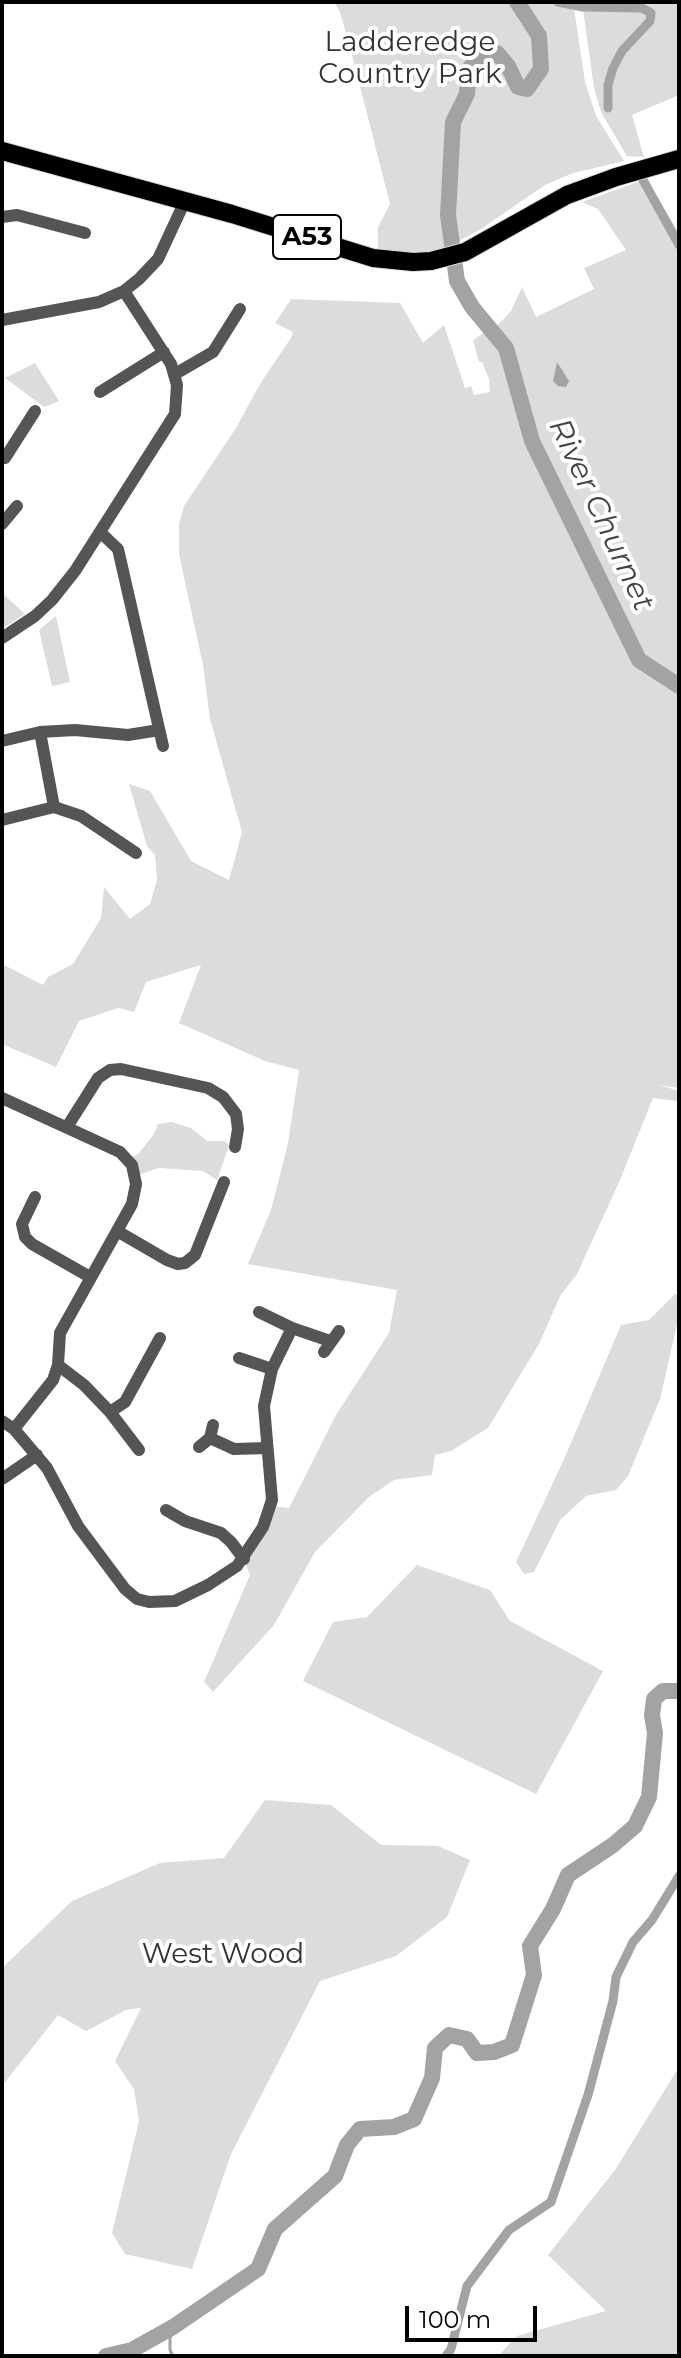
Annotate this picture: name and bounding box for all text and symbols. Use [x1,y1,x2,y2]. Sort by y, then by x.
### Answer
park label: Ladderedge Country Park [318,26,502,92]
road number: A53 [273,215,341,259]
water label: River Churnet [541,413,661,617]
park label: West Wood [142,1938,304,1972]
scale bar [409,2290,541,2340]
text: 100 m [419,2305,491,2334]

